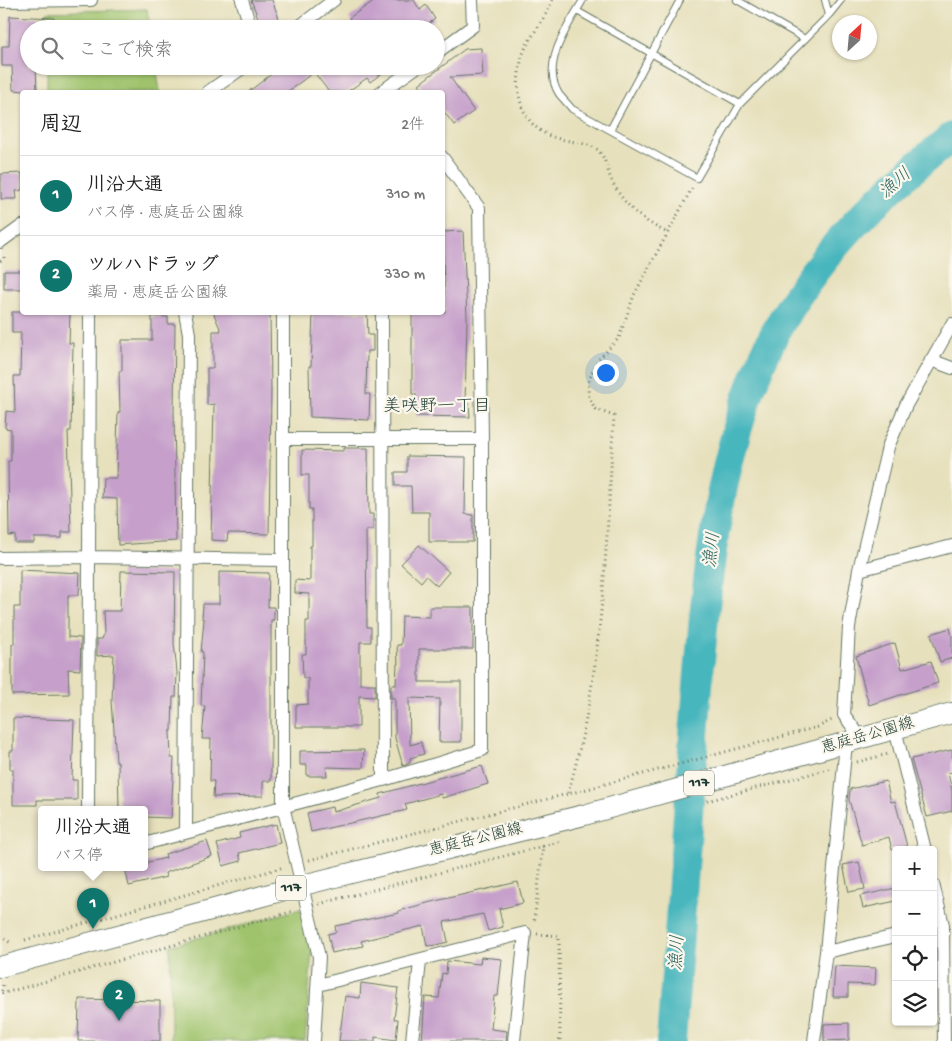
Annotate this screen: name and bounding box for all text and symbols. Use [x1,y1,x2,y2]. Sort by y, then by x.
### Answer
north arrow [832,15,877,60]
search box [20,20,445,75]
icon: search [38,34,66,62]
text: ここで検索 [78,40,173,63]
text: 周辺 [40,114,82,139]
text: 2件 [401,117,425,136]
water label: 漁川 [875,164,916,204]
text: 川沿大通 [87,175,163,198]
text: 1 [53,186,59,205]
text: 310 m [386,186,425,205]
text: バス停 · 恵庭岳公園線 [87,205,244,224]
text: ツルハドラッグ [87,255,219,278]
text: 2 [52,266,60,285]
text: 330 m [384,266,425,285]
text: 薬局 · 恵庭岳公園線 [87,285,228,304]
your location [593,360,619,386]
district label: 美咲野一丁目 [383,396,491,418]
water label: 漁川 [699,531,726,569]
street label: 恵庭岳公園線 [819,713,917,759]
road number: 117 [684,770,714,796]
popup [38,806,148,871]
text: 川沿大通 [55,818,131,841]
street label: 恵庭岳公園線 [427,818,525,862]
map controls [892,846,937,1026]
button: + [892,846,937,891]
text: バス停 [55,848,103,867]
road number: 117 [276,876,306,900]
pin: 1 [77,888,109,929]
button: − [892,891,937,936]
water label: 漁川 [665,934,690,972]
button: locate [892,936,937,981]
pin: 2 [103,980,135,1021]
button: layers [892,981,937,1026]

